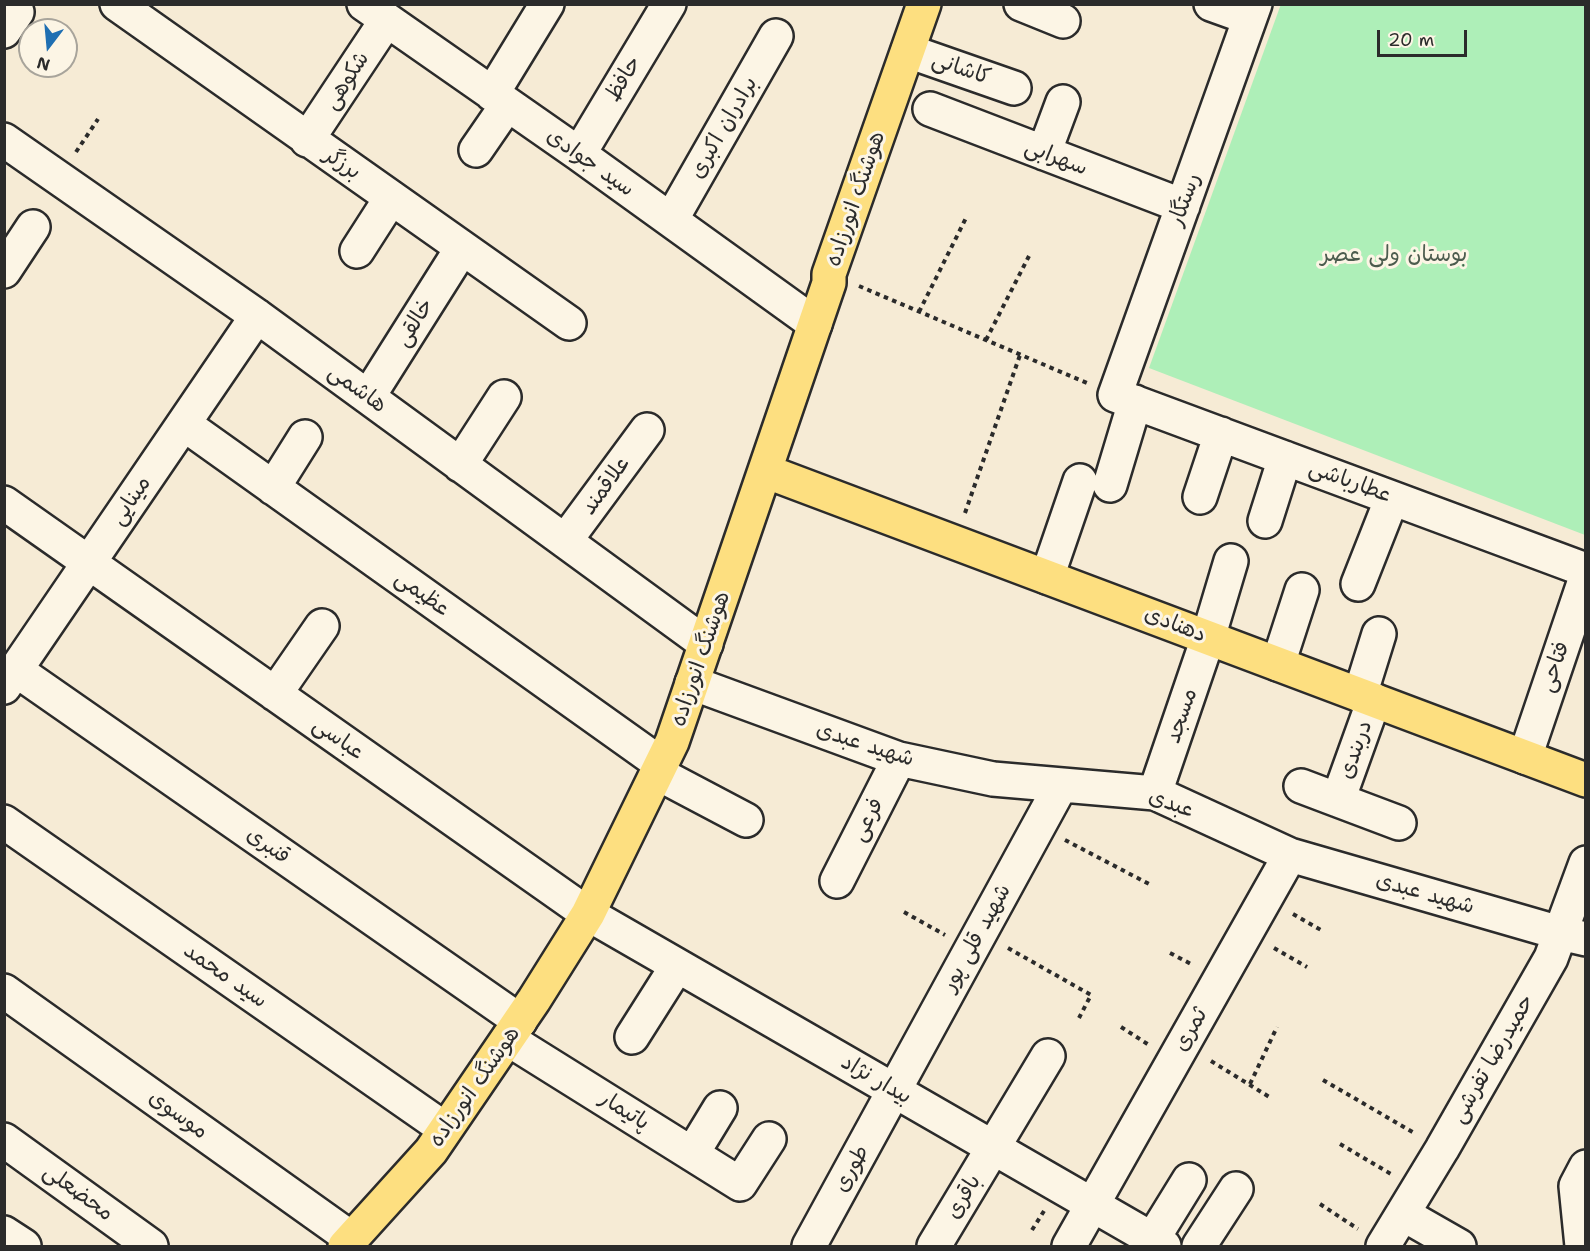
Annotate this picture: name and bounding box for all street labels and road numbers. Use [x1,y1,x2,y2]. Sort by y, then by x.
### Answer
street label: شکوهی [318,47,376,115]
street label: کاشانی [928,47,994,91]
street label: حافظ [600,51,648,107]
street label: برادران اکبری [684,72,764,184]
street label: سید جوادی [541,123,639,203]
street label: هوشنگ انورزاده [821,128,891,270]
street label: سهرابی [1021,134,1091,182]
street label: برزگر [318,142,366,186]
street label: رستگار [1163,170,1207,230]
street label: خالقی [390,294,440,352]
street label: هاشمی [323,359,391,419]
street label: علاقمند [576,452,636,520]
street label: عطارباشی [1305,455,1395,509]
street label: مینایی [105,471,157,531]
street label: عظیمی [389,565,455,623]
street label: هوشنگ انورزاده [666,588,736,730]
street label: دهنادی [1140,601,1210,649]
street label: فتاحی [1534,638,1576,696]
street label: مسجد [1160,685,1204,747]
street label: عباسی [307,712,369,766]
street label: شهید عبدی [813,717,917,773]
street label: دربندی [1333,717,1379,783]
street label: عبدی [1145,784,1197,824]
street label: فرعی [846,794,890,846]
street label: قنبری [241,822,295,870]
street label: شهید عبدی [1373,867,1477,921]
street label: شهید قلی پور [937,880,1017,996]
street label: سید محمد [178,938,272,1014]
street label: حمیدرضا تفرشی [1445,990,1541,1128]
street label: ثمری [1168,1004,1214,1056]
street label: هوشنگ انورزاده [424,1022,526,1152]
street label: بیدار نژاد [836,1049,916,1111]
street label: موسوی [143,1085,213,1145]
street label: پاتیمار [594,1085,654,1137]
street label: طوری [828,1141,876,1197]
street label: محضعلی [38,1159,118,1227]
street label: باقری [940,1170,988,1224]

